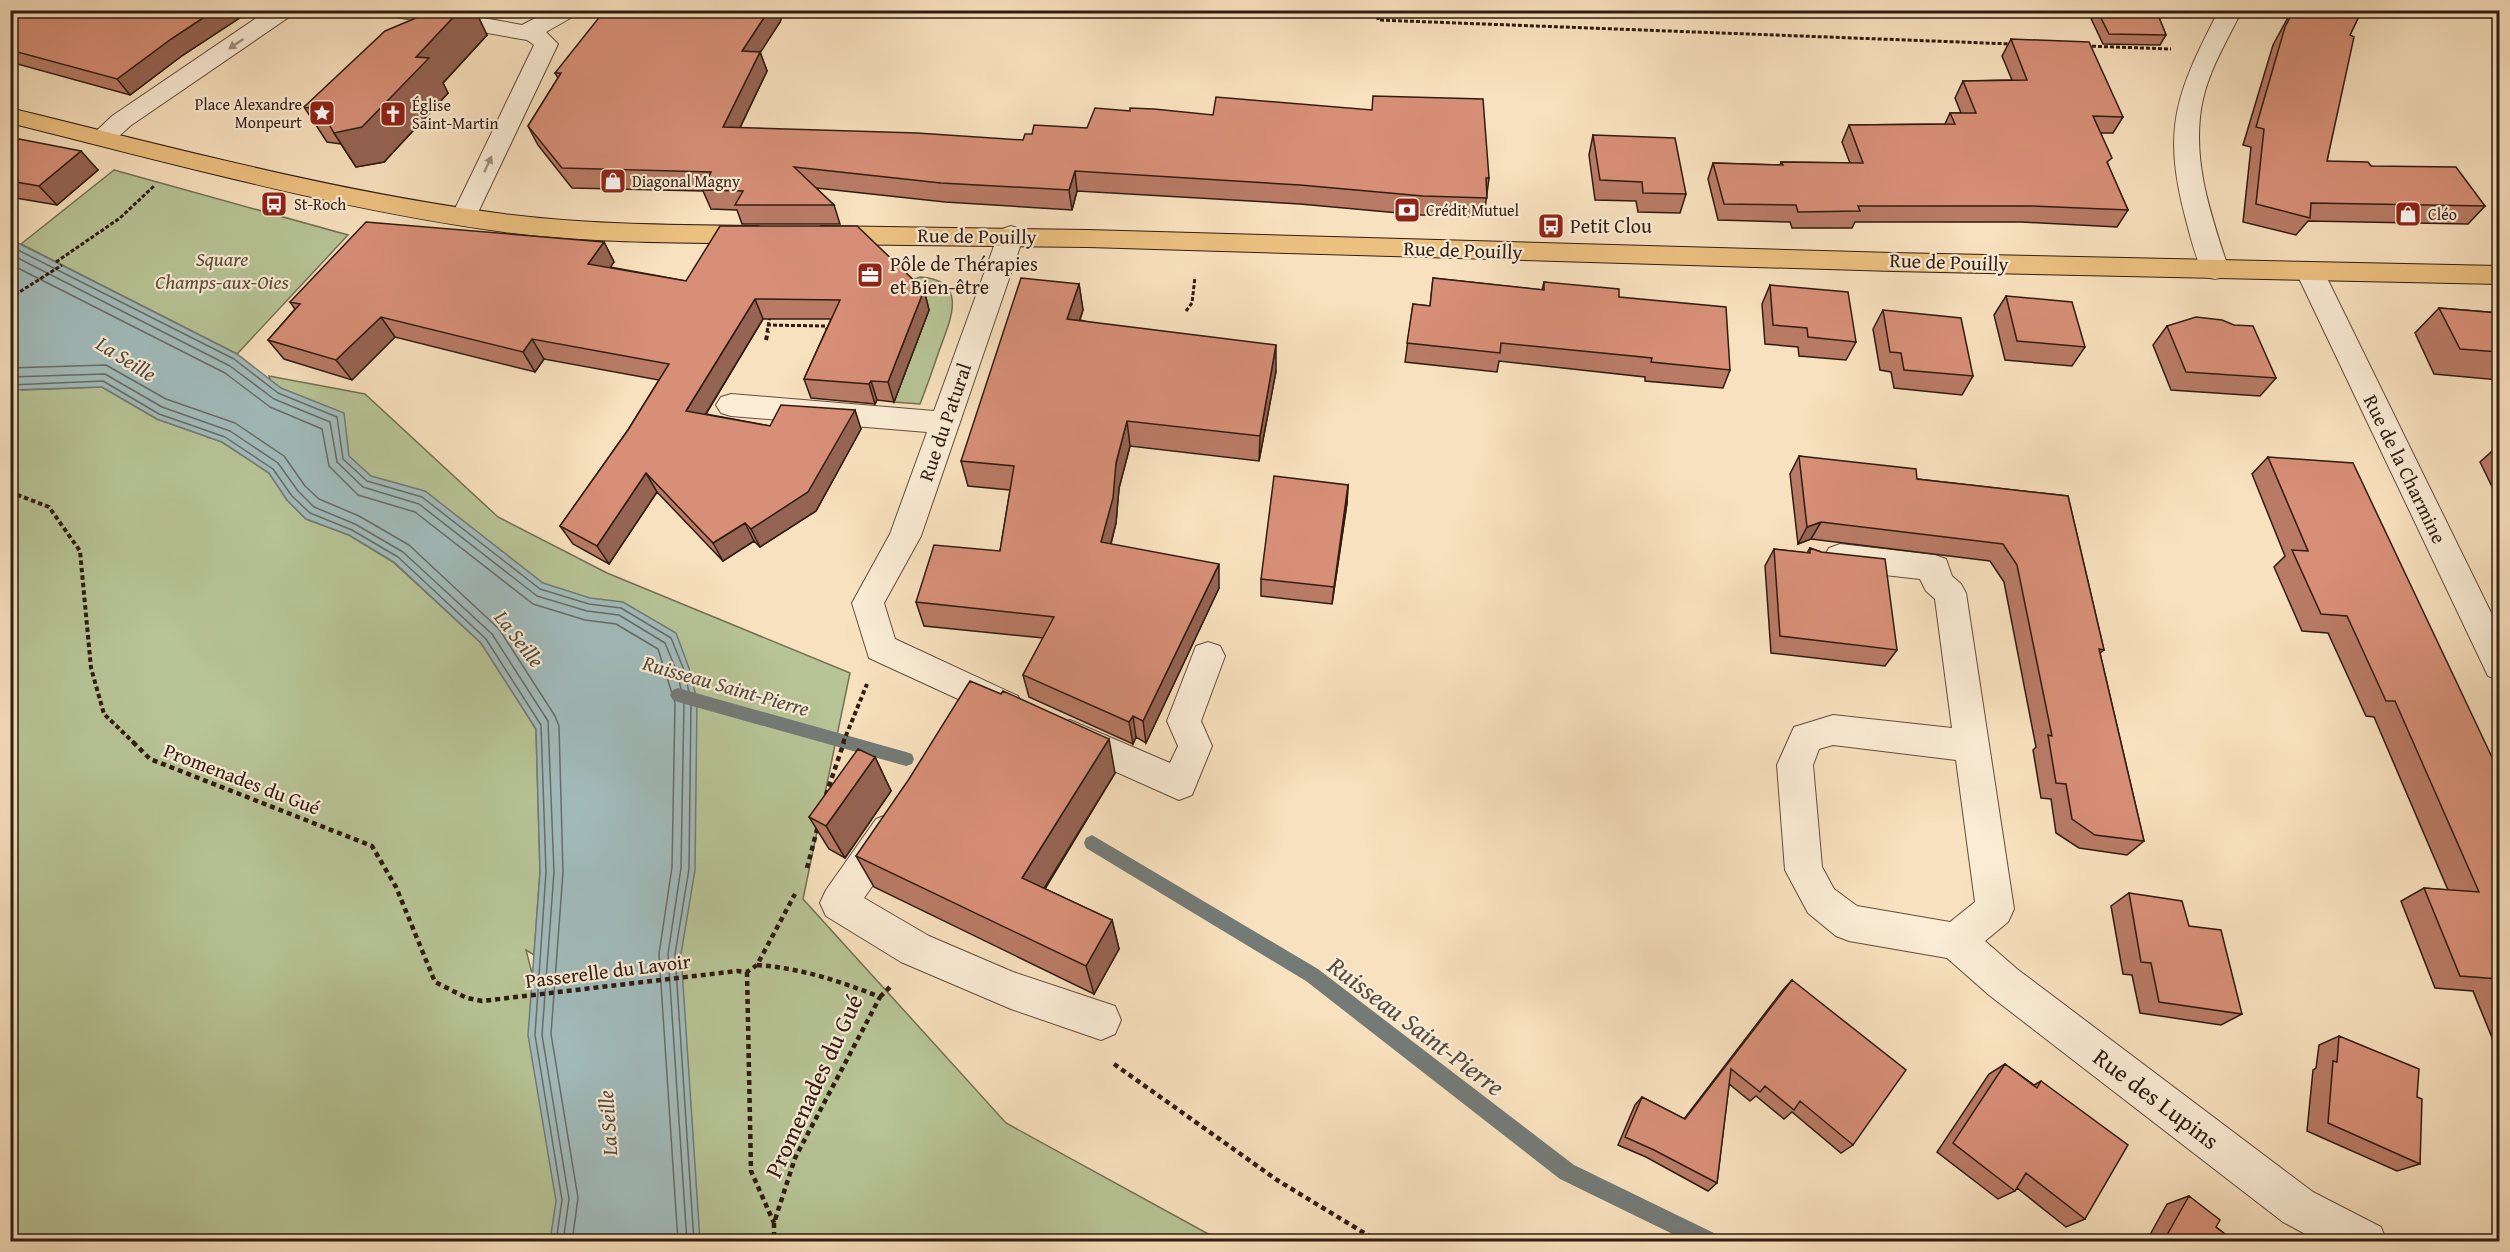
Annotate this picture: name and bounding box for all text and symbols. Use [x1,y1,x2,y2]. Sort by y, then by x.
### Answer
one-way arrow [228,38,244,50]
place label: Place Alexandre Monpeurt [195,92,302,134]
place label: Église Saint-Martin [412,93,498,135]
place icon: Place Alexandre Monpeurt [307,98,337,128]
church icon: Église Saint-Martin [378,99,408,129]
one-way arrow [484,155,493,172]
shop icon: Diagonal Magny [598,166,628,196]
place label: Diagonal Magny [632,169,740,193]
bus stop icon: St-Roch [259,189,289,219]
place label: St-Roch [294,192,346,216]
bank icon: Crédit Mutuel [1392,195,1422,225]
place label: Crédit Mutuel [1426,198,1520,222]
shop icon: Cléo [2393,199,2423,229]
place label: Cléo [2428,202,2457,226]
bus stop icon: Petit Clou [1536,211,1566,241]
place label: Petit Clou [1570,211,1652,240]
street label: Rue de Pouilly [917,220,1037,251]
street label: Rue de Pouilly [1403,233,1523,266]
park label: Square Champs-aux-Oies [155,244,289,296]
street label: Rue de Pouilly [1889,245,2009,278]
place label: Pôle de Thérapies et Bien-être [890,249,1038,301]
office icon: Pôle de Thérapies et Bien-être [855,260,885,290]
water label: La Seille [89,328,162,389]
street label: Rue du Patural [911,359,978,485]
street label: Rue de la Charmine [2357,389,2454,548]
water label: La Seille [486,602,552,674]
water label: Ruisseau Saint-Pierre [638,647,813,724]
street label: Promenades du Gué [160,735,325,822]
water label: Ruisseau Saint-Pierre [1319,945,1513,1105]
street label: Passerelle du Lavoir [524,946,692,995]
street label: Promenades du Gué [756,988,871,1183]
street label: Rue des Lupins [2086,1040,2227,1158]
water label: La Seille [590,1089,625,1158]

